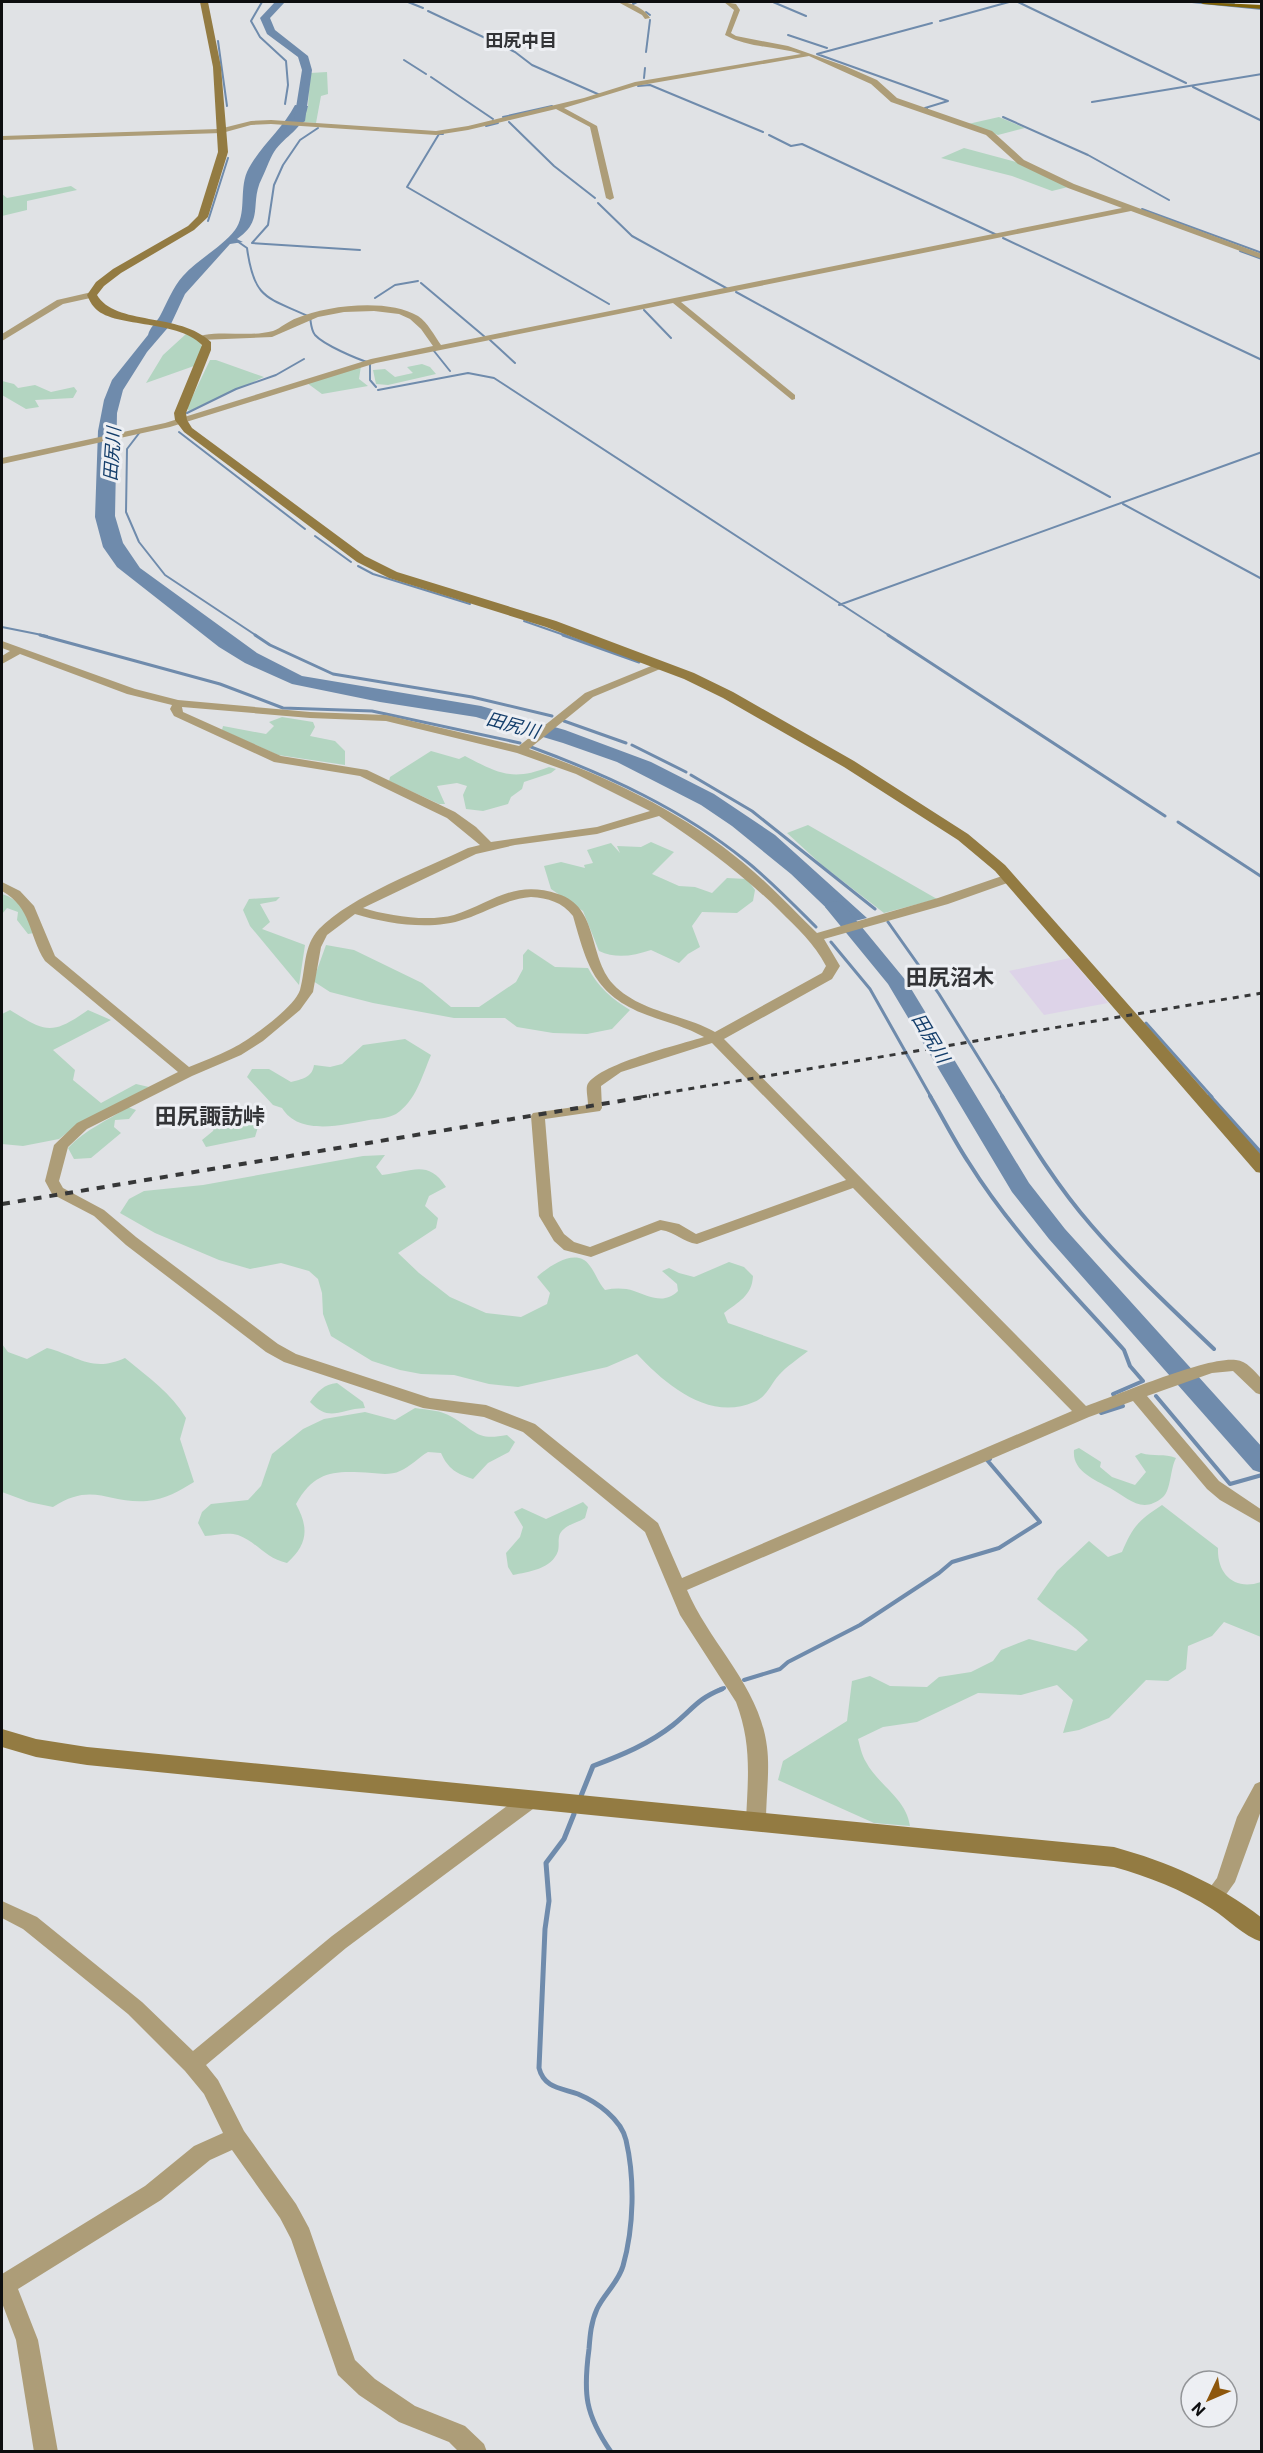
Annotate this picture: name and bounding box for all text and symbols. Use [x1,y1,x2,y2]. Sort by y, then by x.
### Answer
district label: 田尻中目 [485,30,557,51]
water label: 田尻川 [100,424,124,482]
water label: 田尻川 [484,708,544,743]
district label: 田尻沼木 [906,965,994,990]
water label: 田尻川 [908,1009,955,1068]
district label: 田尻諏訪峠 [155,1104,265,1129]
north arrow [1179,2369,1239,2429]
text: N [1188,2398,1209,2420]

